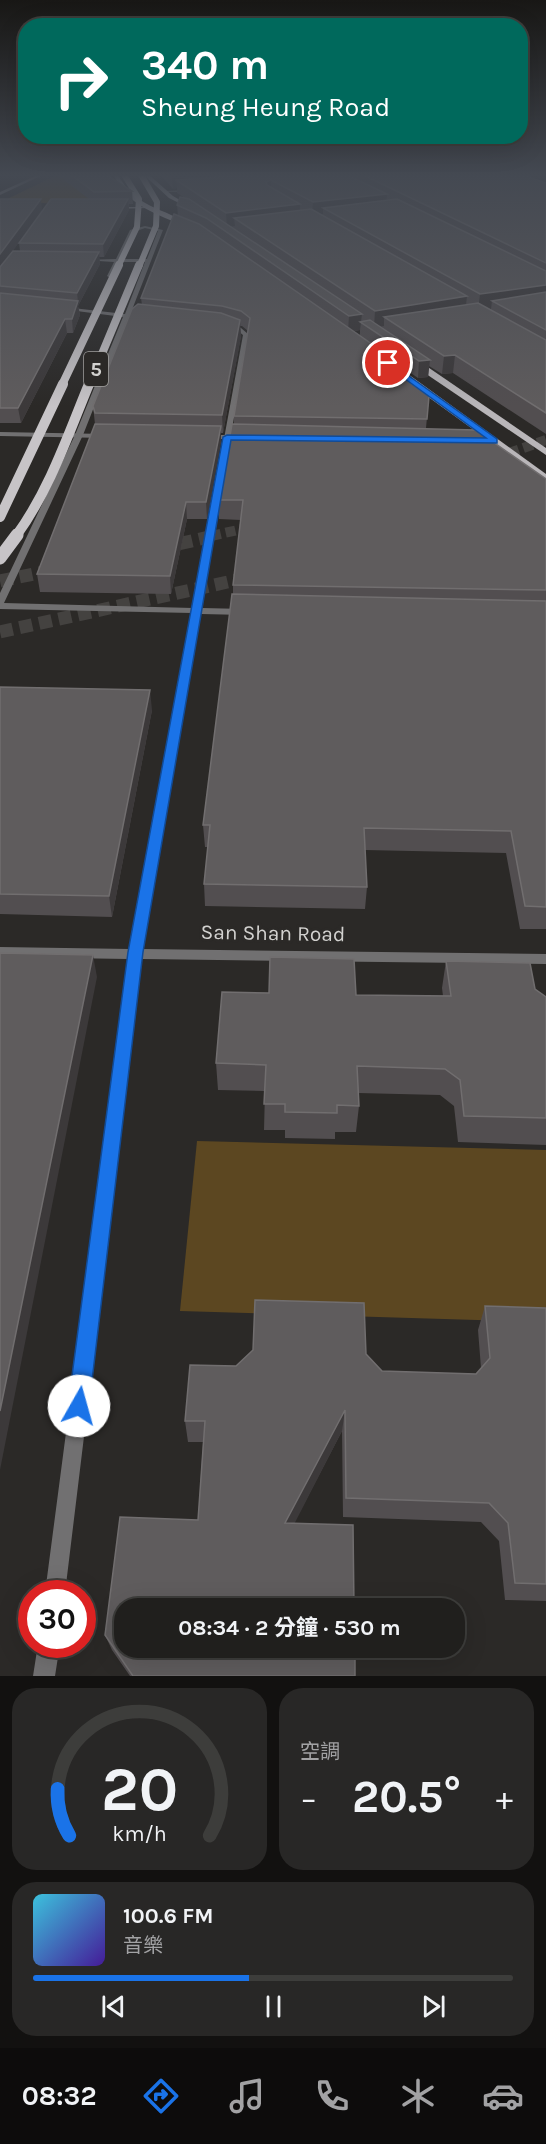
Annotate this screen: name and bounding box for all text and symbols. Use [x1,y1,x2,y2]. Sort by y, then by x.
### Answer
text: 340 m [141,40,269,90]
icon: right [42,42,120,120]
text: Sheung Heung Road [141,91,390,123]
pin [362,337,413,388]
icon: arrive [371,346,404,379]
road number: 5 [84,352,108,386]
street label: San Shan Road [200,920,346,946]
position arrow [47,1374,111,1438]
speed limit sign: 30 [18,1580,96,1658]
text: 08:34 · 2 分鐘 · 530 m [178,1615,401,1641]
text: 空調 [300,1740,340,1763]
text: 20 [101,1753,178,1826]
text: 20.5° [352,1771,461,1823]
text: − [300,1779,317,1817]
text: + [496,1779,513,1817]
text: km/h [112,1821,167,1846]
text: 100.6 FM [123,1903,214,1929]
text: 音樂 [123,1934,163,1957]
icon: previous [97,1990,130,2023]
icon: pause [257,1990,290,2023]
icon: next [417,1990,450,2023]
icon: directions [140,2075,182,2117]
icon: music [226,2075,268,2117]
icon: phone [311,2075,353,2117]
icon: climate [397,2075,439,2117]
icon: car [482,2075,524,2117]
text: 08:32 [22,2080,97,2112]

